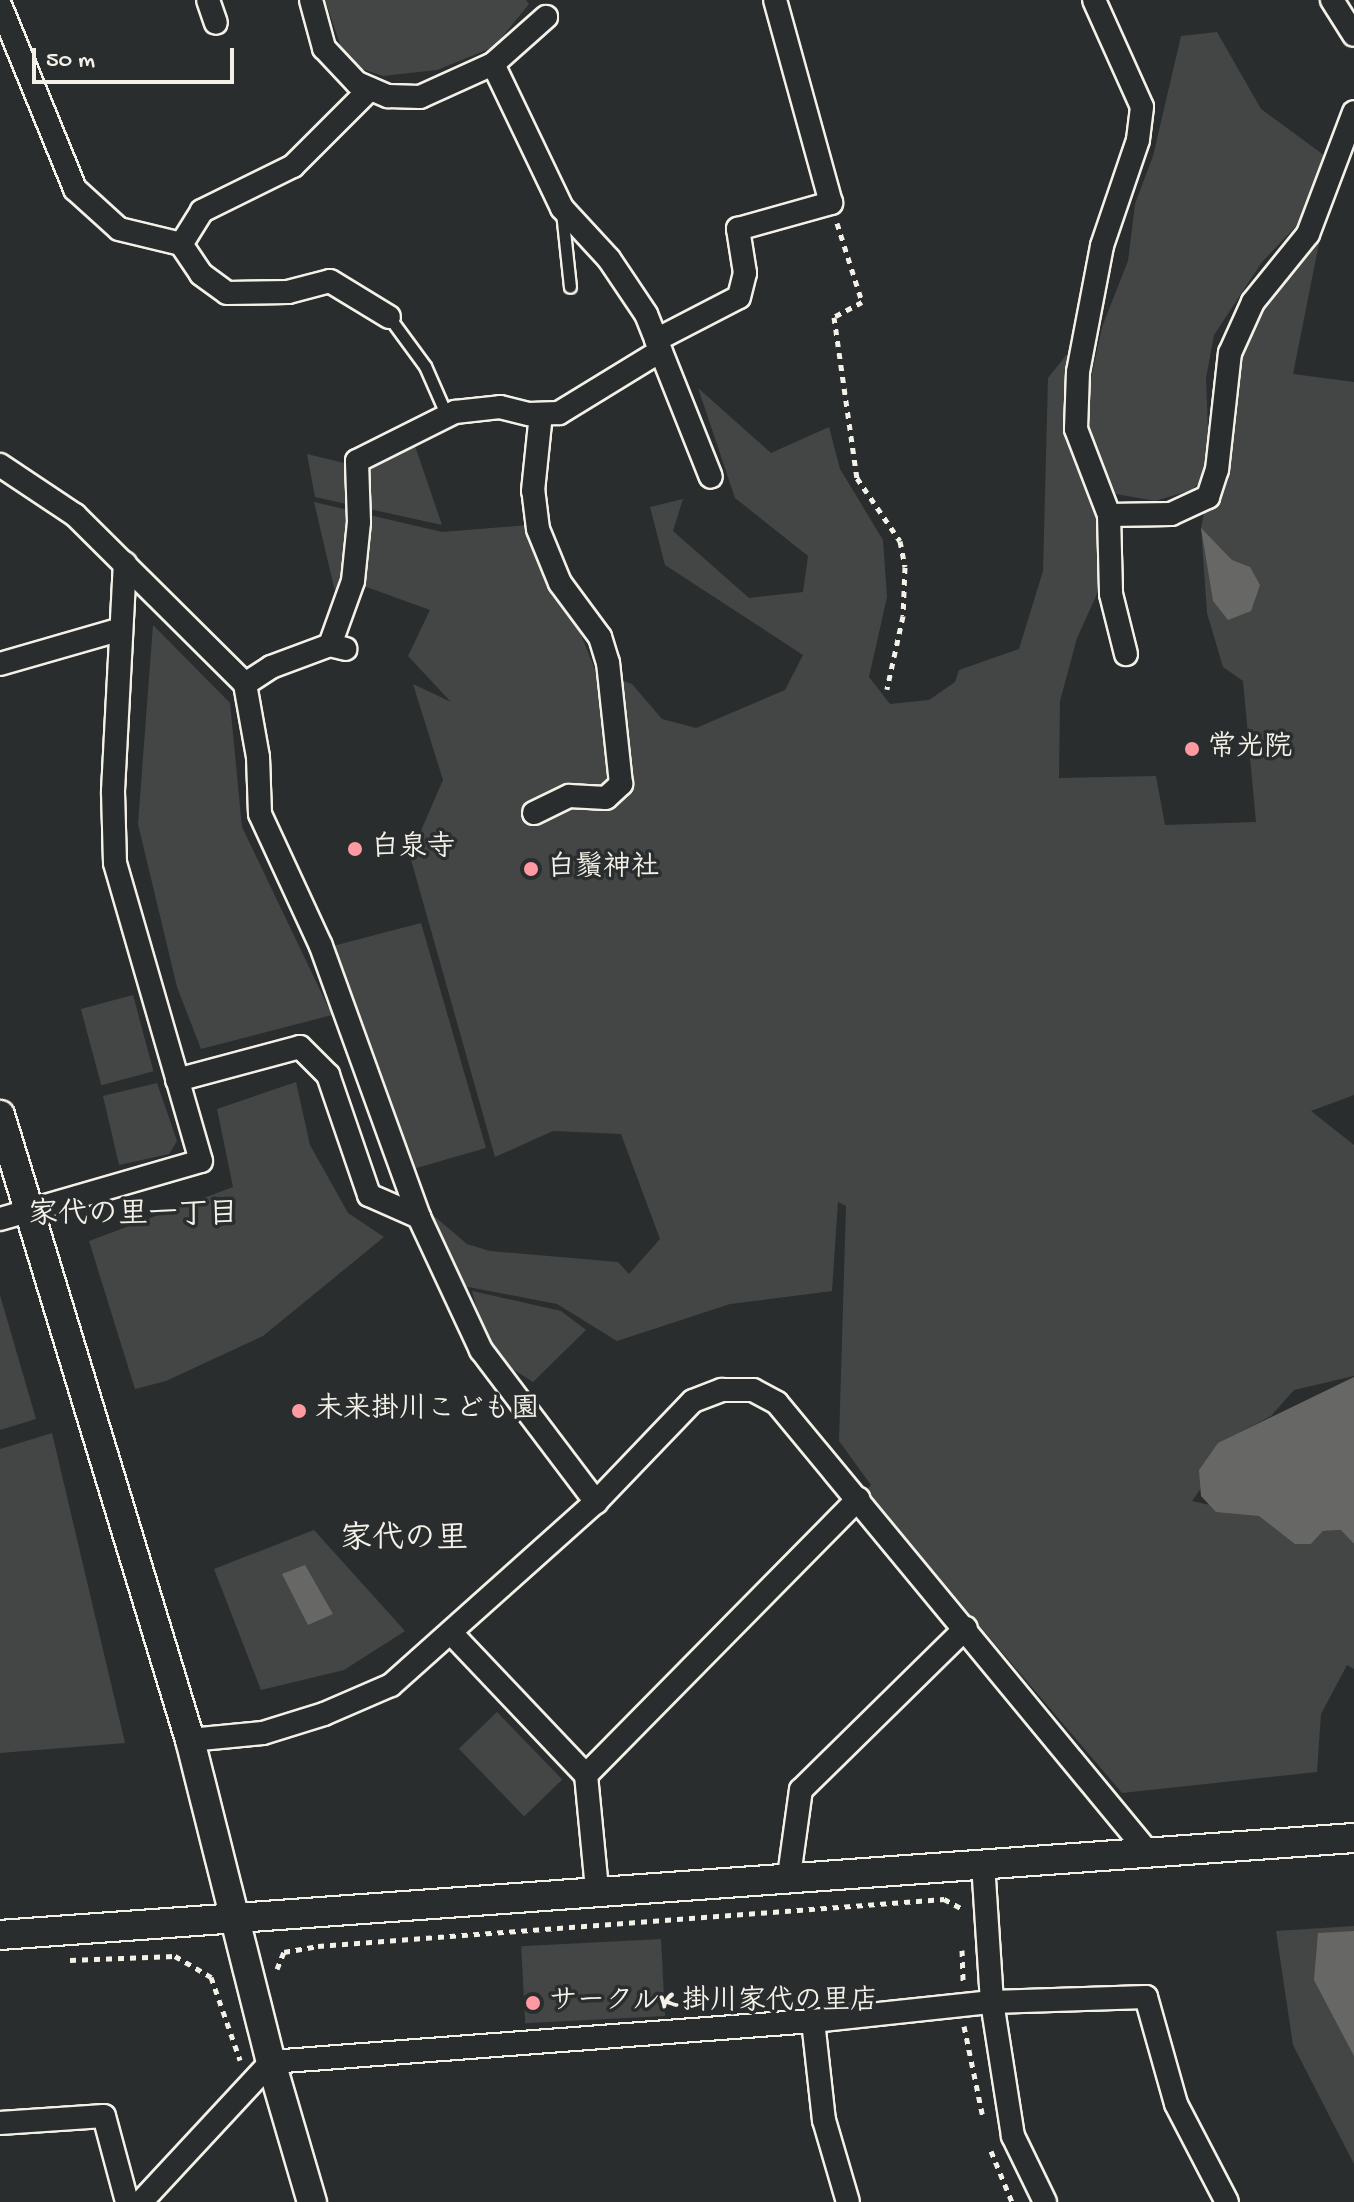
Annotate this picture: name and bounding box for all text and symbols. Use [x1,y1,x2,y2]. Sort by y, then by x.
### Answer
scale bar [36,32,238,82]
text: 50 m [46,47,95,76]
place label: 常光院 [1208,732,1292,766]
marker: 常光院 [1183,740,1201,758]
place label: 白泉寺 [371,832,455,866]
marker: 白泉寺 [346,840,364,858]
place label: 白鬚神社 [547,852,659,886]
marker: 白鬚神社 [522,860,540,878]
district label: 家代の里一丁目 [28,1199,238,1235]
place label: 未来掛川こども園 [315,1394,539,1428]
marker: 未来掛川こども園 [290,1402,308,1420]
district label: 家代の里 [340,1522,468,1560]
place label: サークルK 掛川家代の里店 [549,1986,879,2020]
marker: サークルK 掛川家代の里店 [524,1994,542,2012]

